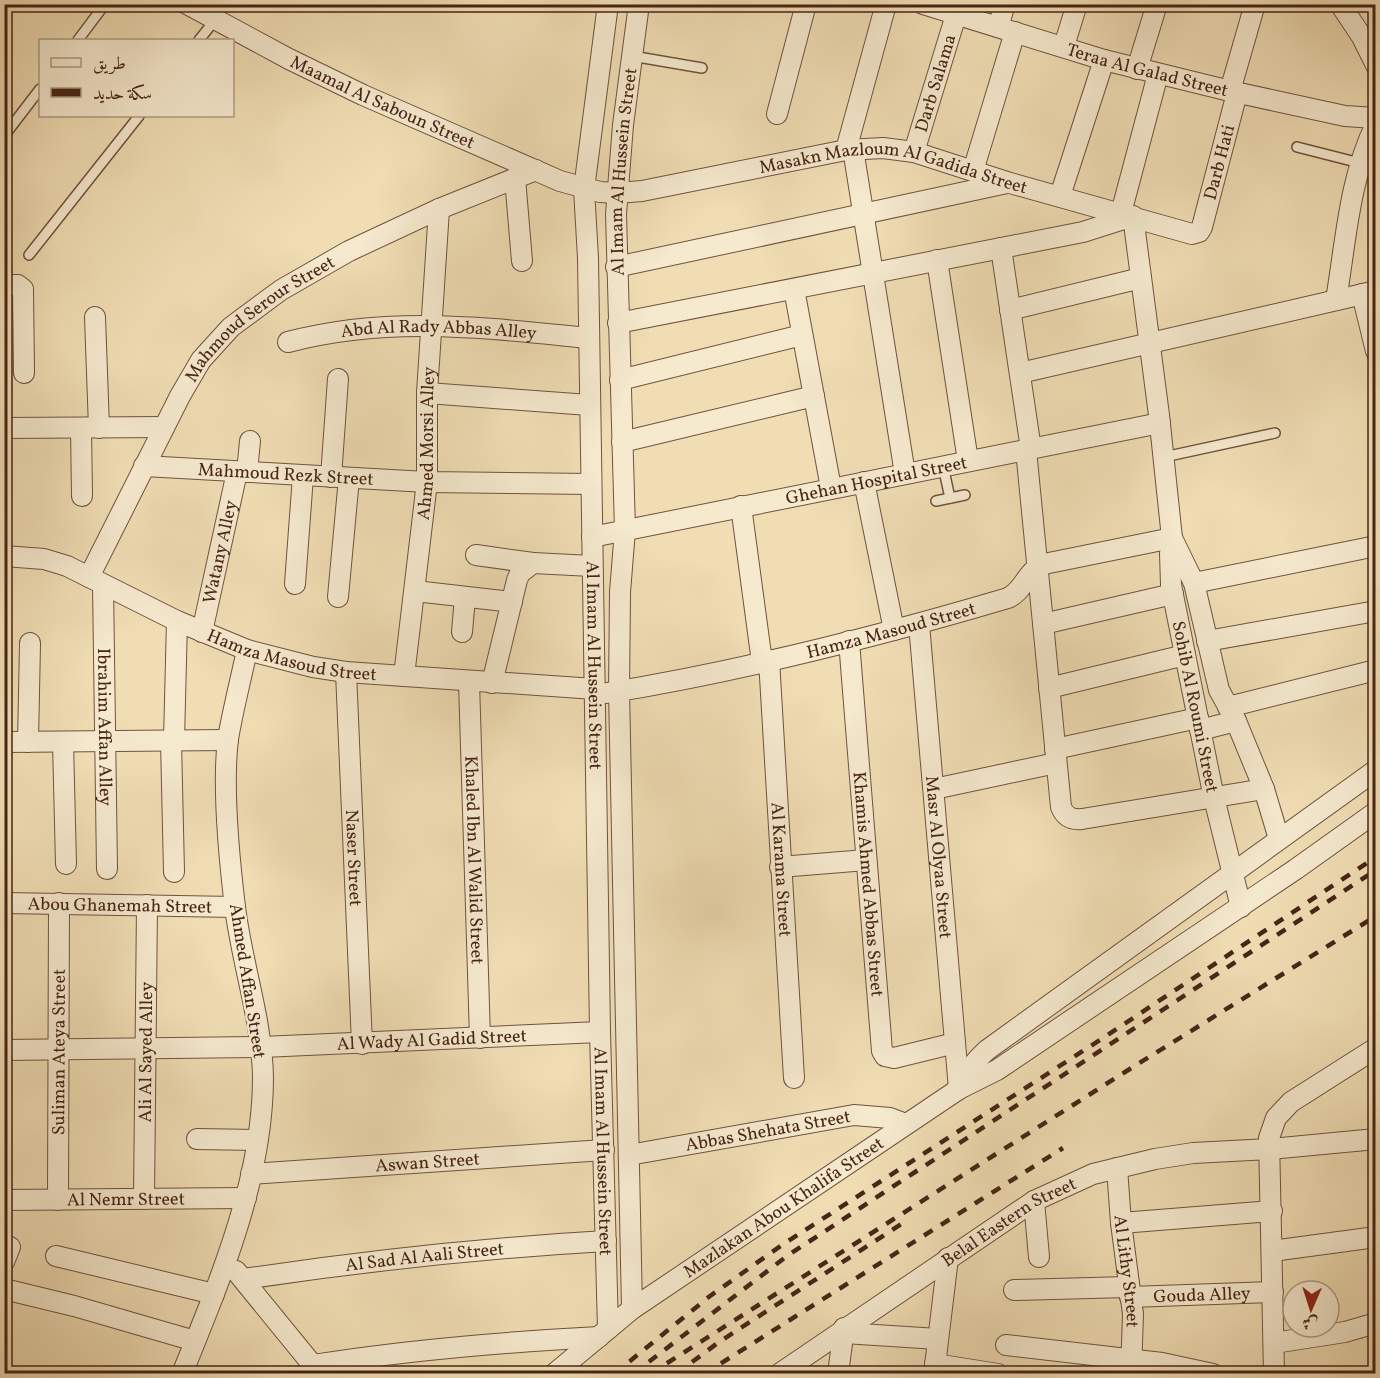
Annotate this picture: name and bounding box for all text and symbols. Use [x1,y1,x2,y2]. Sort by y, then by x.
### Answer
street label: Darb Salama [910,31,963,136]
street label: Teraa Al Galad Street [1063,38,1231,104]
legend [39,39,234,117]
street label: Maamal Al Saboun Street [286,50,478,156]
text: طريق [93,52,126,77]
street label: Al Imam Al Hussein Street [605,66,644,276]
text: سكة حديد [93,82,152,107]
street label: Darb Hati [1199,122,1242,203]
street label: Masakn Mazloum Al Gadida Street [757,137,1030,201]
street label: Mahmoud Serour Street [180,251,340,387]
street label: Abd Al Rady Abbas Alley [339,315,538,347]
street label: Ahmed Morsi Alley [412,366,443,522]
street label: Ghehan Hospital Street [784,451,970,512]
street label: Mahmoud Rezk Street [197,458,374,493]
street label: Watany Alley [198,498,244,606]
street label: Al Imam Al Hussein Street [579,561,607,770]
street label: Hamza Masoud Street [804,597,979,666]
street label: Sohib Al Roumi Street [1165,619,1224,795]
street label: Hamza Masoud Street [203,624,377,688]
street label: Ibrahim Affan Alley [90,648,117,806]
street label: Khaled Ibn Al Walid Street [457,755,489,965]
street label: Khamis Ahmed Abbas Street [846,771,889,998]
street label: Masr Al Olyaa Street [918,775,957,940]
street label: Al Karama Street [764,802,797,938]
street label: Naser Street [338,809,367,907]
street label: Abou Ghanemah Street [27,892,212,921]
street label: Ahmed Affan Street [222,902,271,1061]
street label: Suliman Ateya Street [47,969,73,1135]
street label: Ali Al Sayed Alley [134,981,160,1122]
street label: Al Wady Al Gadid Street [336,1024,527,1058]
street label: Al Imam Al Hussein Street [586,1046,617,1256]
street label: Abbas Shehata Street [684,1105,853,1159]
street label: Mazlakan Abou Khalifa Street [679,1132,889,1285]
street label: Aswan Street [375,1147,481,1180]
street label: Belal Eastern Street [937,1172,1081,1274]
street label: Al Nemr Street [67,1188,185,1213]
street label: Al Lithy Street [1106,1214,1144,1328]
street label: Al Sad Al Aali Street [344,1237,505,1279]
north arrow [1281,1279,1341,1339]
street label: Gouda Alley [1153,1282,1251,1310]
text: ش [1302,1311,1319,1333]

